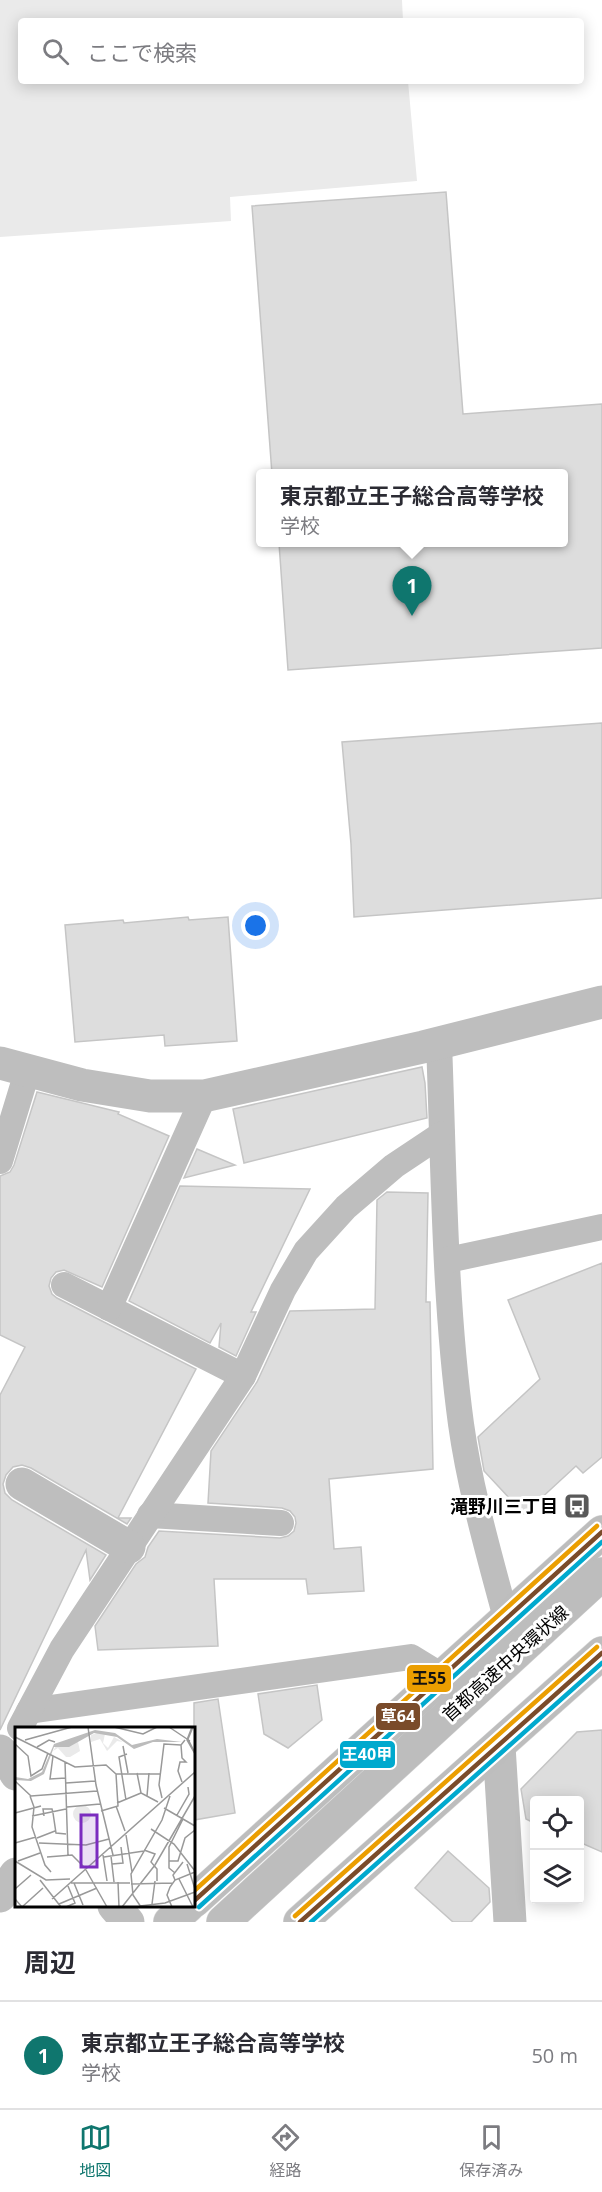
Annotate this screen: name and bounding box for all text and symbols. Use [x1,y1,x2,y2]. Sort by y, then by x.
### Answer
search box [18,18,584,84]
icon: search [39,35,72,68]
text: ここで検索 [87,37,197,67]
popup [256,469,568,547]
text: 東京都立王子総合高等学校 [280,480,544,510]
text: 学校 [280,512,320,539]
pin: 1 [392,566,432,616]
your location [241,911,270,940]
bus stop icon: 滝野川三丁目 [562,1491,592,1521]
place label: 滝野川三丁目 [450,1494,558,1518]
street label: 首都高速中央環状線 [437,1600,573,1726]
line badge: 王55 [406,1664,452,1693]
text: 王55 [412,1667,446,1689]
line badge: 草64 [375,1702,421,1731]
text: 草64 [381,1705,415,1727]
inset map [15,1727,195,1907]
line badge: 王40甲 [339,1740,396,1769]
text: 王40甲 [342,1743,392,1765]
map controls [530,1796,584,1904]
button: locate [530,1796,584,1850]
button: layers [530,1850,584,1904]
text: 周辺 [24,1944,76,1980]
text: 東京都立王子総合高等学校 [81,2027,345,2057]
text: 1 [38,2042,49,2069]
text: 50 m [531,2042,578,2069]
text: 学校 [81,2059,121,2086]
tab: 地図 [79,2121,112,2181]
tab: 経路 [269,2121,302,2181]
tab: 保存済み [459,2121,523,2181]

